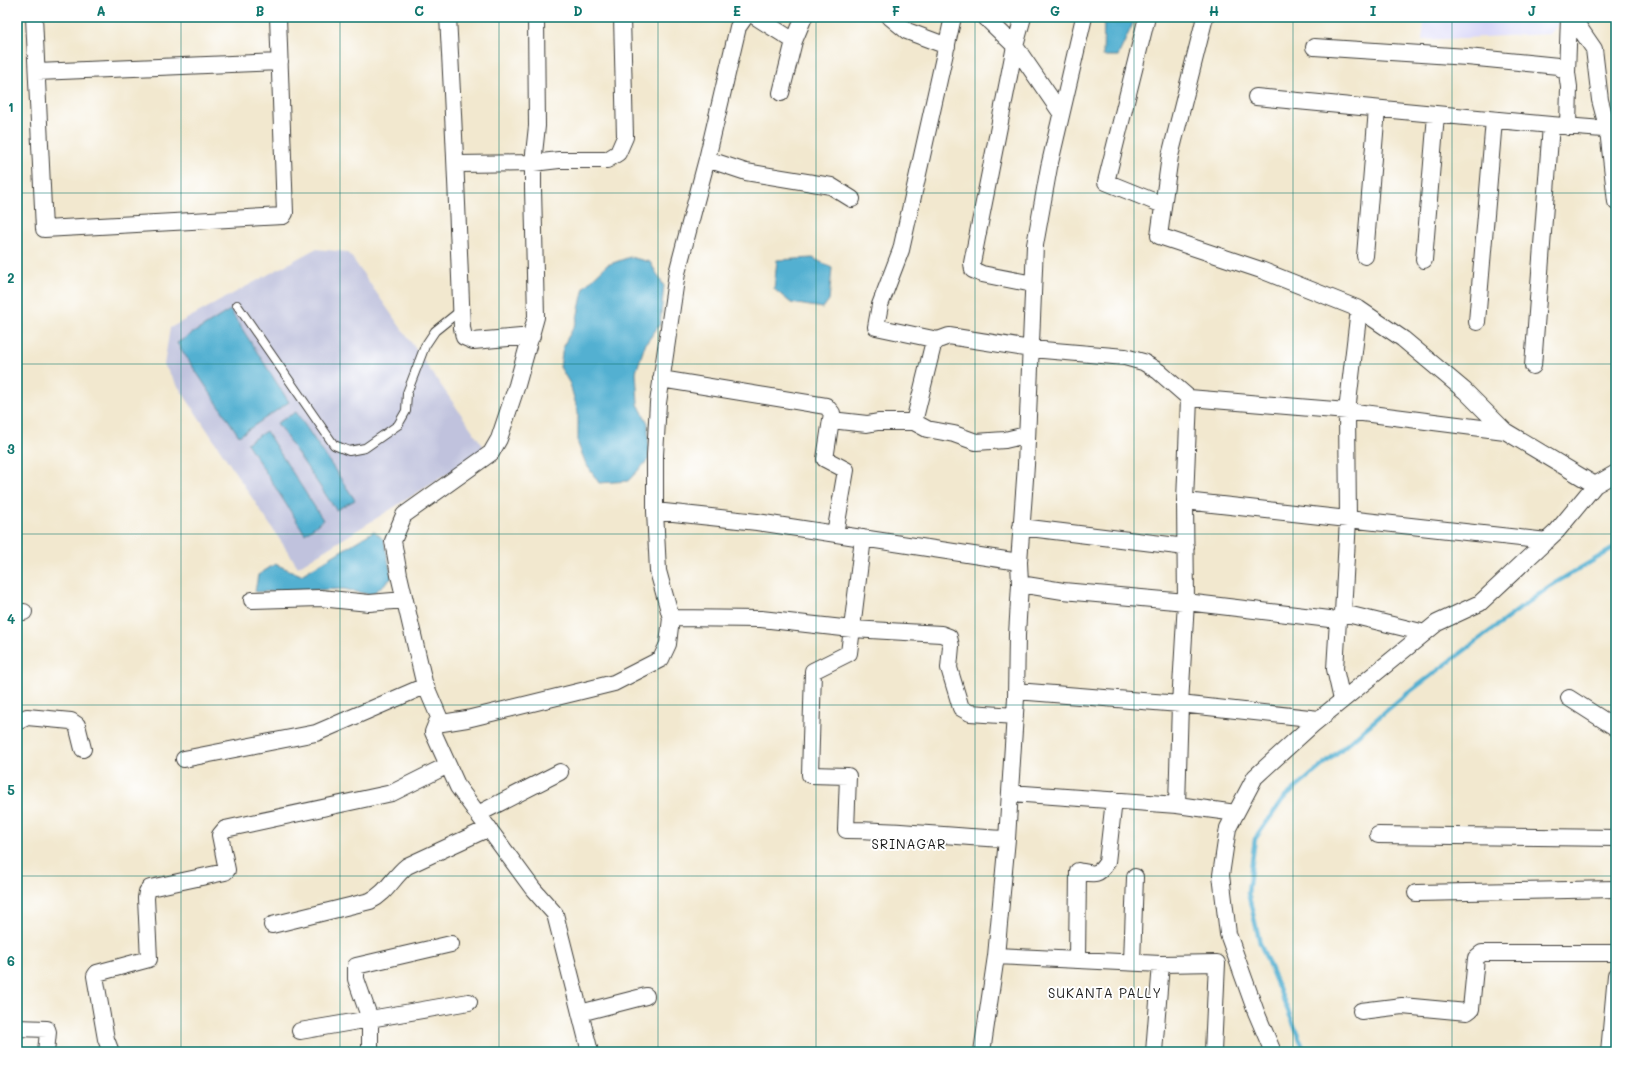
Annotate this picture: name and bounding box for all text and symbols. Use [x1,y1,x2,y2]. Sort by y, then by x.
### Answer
text: A [96,2,106,19]
text: B [256,2,265,19]
text: C [414,2,424,19]
text: D [573,2,583,19]
text: E [733,2,741,19]
text: F [892,2,900,19]
text: G [1050,2,1060,19]
text: H [1209,2,1219,19]
text: I [1370,2,1377,19]
text: J [1528,2,1536,19]
text: 1 [8,98,14,115]
text: 2 [7,269,15,286]
text: 3 [7,440,15,457]
text: 4 [7,610,15,627]
text: 5 [7,781,15,798]
district label: SRINAGAR [872,835,946,852]
text: 6 [7,952,15,969]
district label: SUKANTA PALLY [1048,984,1162,1001]

